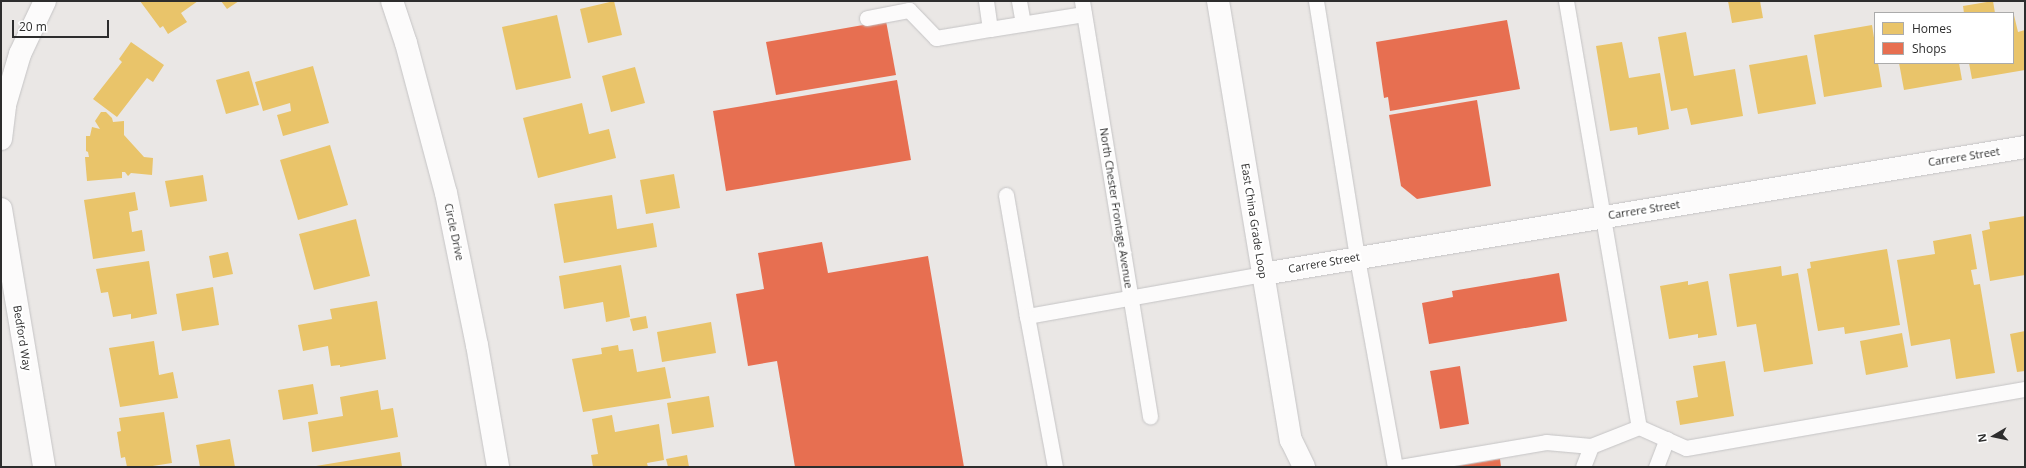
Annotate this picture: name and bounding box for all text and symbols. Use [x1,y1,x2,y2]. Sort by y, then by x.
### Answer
scale bar [14,12,111,38]
legend [1874,12,2014,64]
text: 20 m [19,18,47,35]
text: Homes [1912,20,1952,37]
text: Shops [1912,40,1946,57]
street label: North Chester Frontage Avenue [1097,127,1135,289]
street label: Carrere Street [1927,145,2001,169]
street label: East China Grade Loop [1238,162,1270,280]
street label: Carrere Street [1607,198,1681,222]
street label: Circle Drive [441,202,467,262]
street label: Carrere Street [1287,250,1361,276]
street label: Bedford Way [10,304,34,372]
north arrow [1974,416,2014,456]
text: N [1974,432,1990,444]

